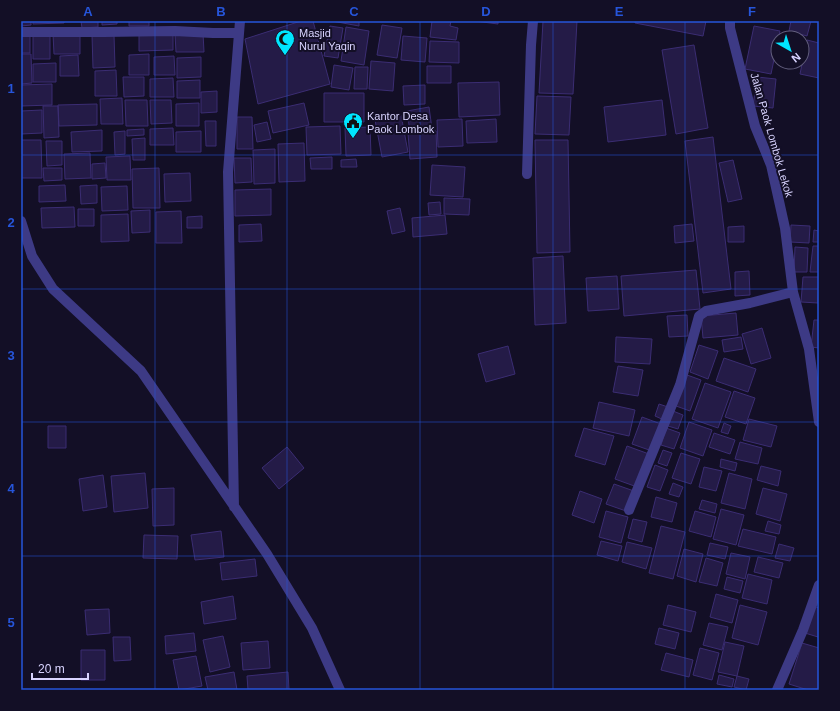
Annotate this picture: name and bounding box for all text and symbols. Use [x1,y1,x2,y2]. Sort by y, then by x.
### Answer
text: A [83,4,93,19]
text: B [216,4,226,19]
text: C [349,4,359,19]
text: D [481,4,491,19]
text: E [615,4,624,19]
text: F [748,4,756,19]
place label: Masjid Nurul Yaqin [299,27,355,52]
mosque icon: Masjid Nurul Yaqin [274,28,296,56]
north arrow [770,30,810,70]
text: N [789,51,803,65]
street label: Jalan Paok Lombok Lekok [748,71,796,199]
text: 1 [7,81,15,96]
place label: Kantor Desa Paok Lombok [367,110,435,135]
public building icon: Kantor Desa Paok Lombok [342,111,364,139]
text: 2 [7,215,15,230]
text: 3 [7,348,15,363]
text: 4 [7,481,15,496]
text: 5 [7,615,15,630]
scale bar [32,655,88,681]
text: 20 m [38,662,65,676]

